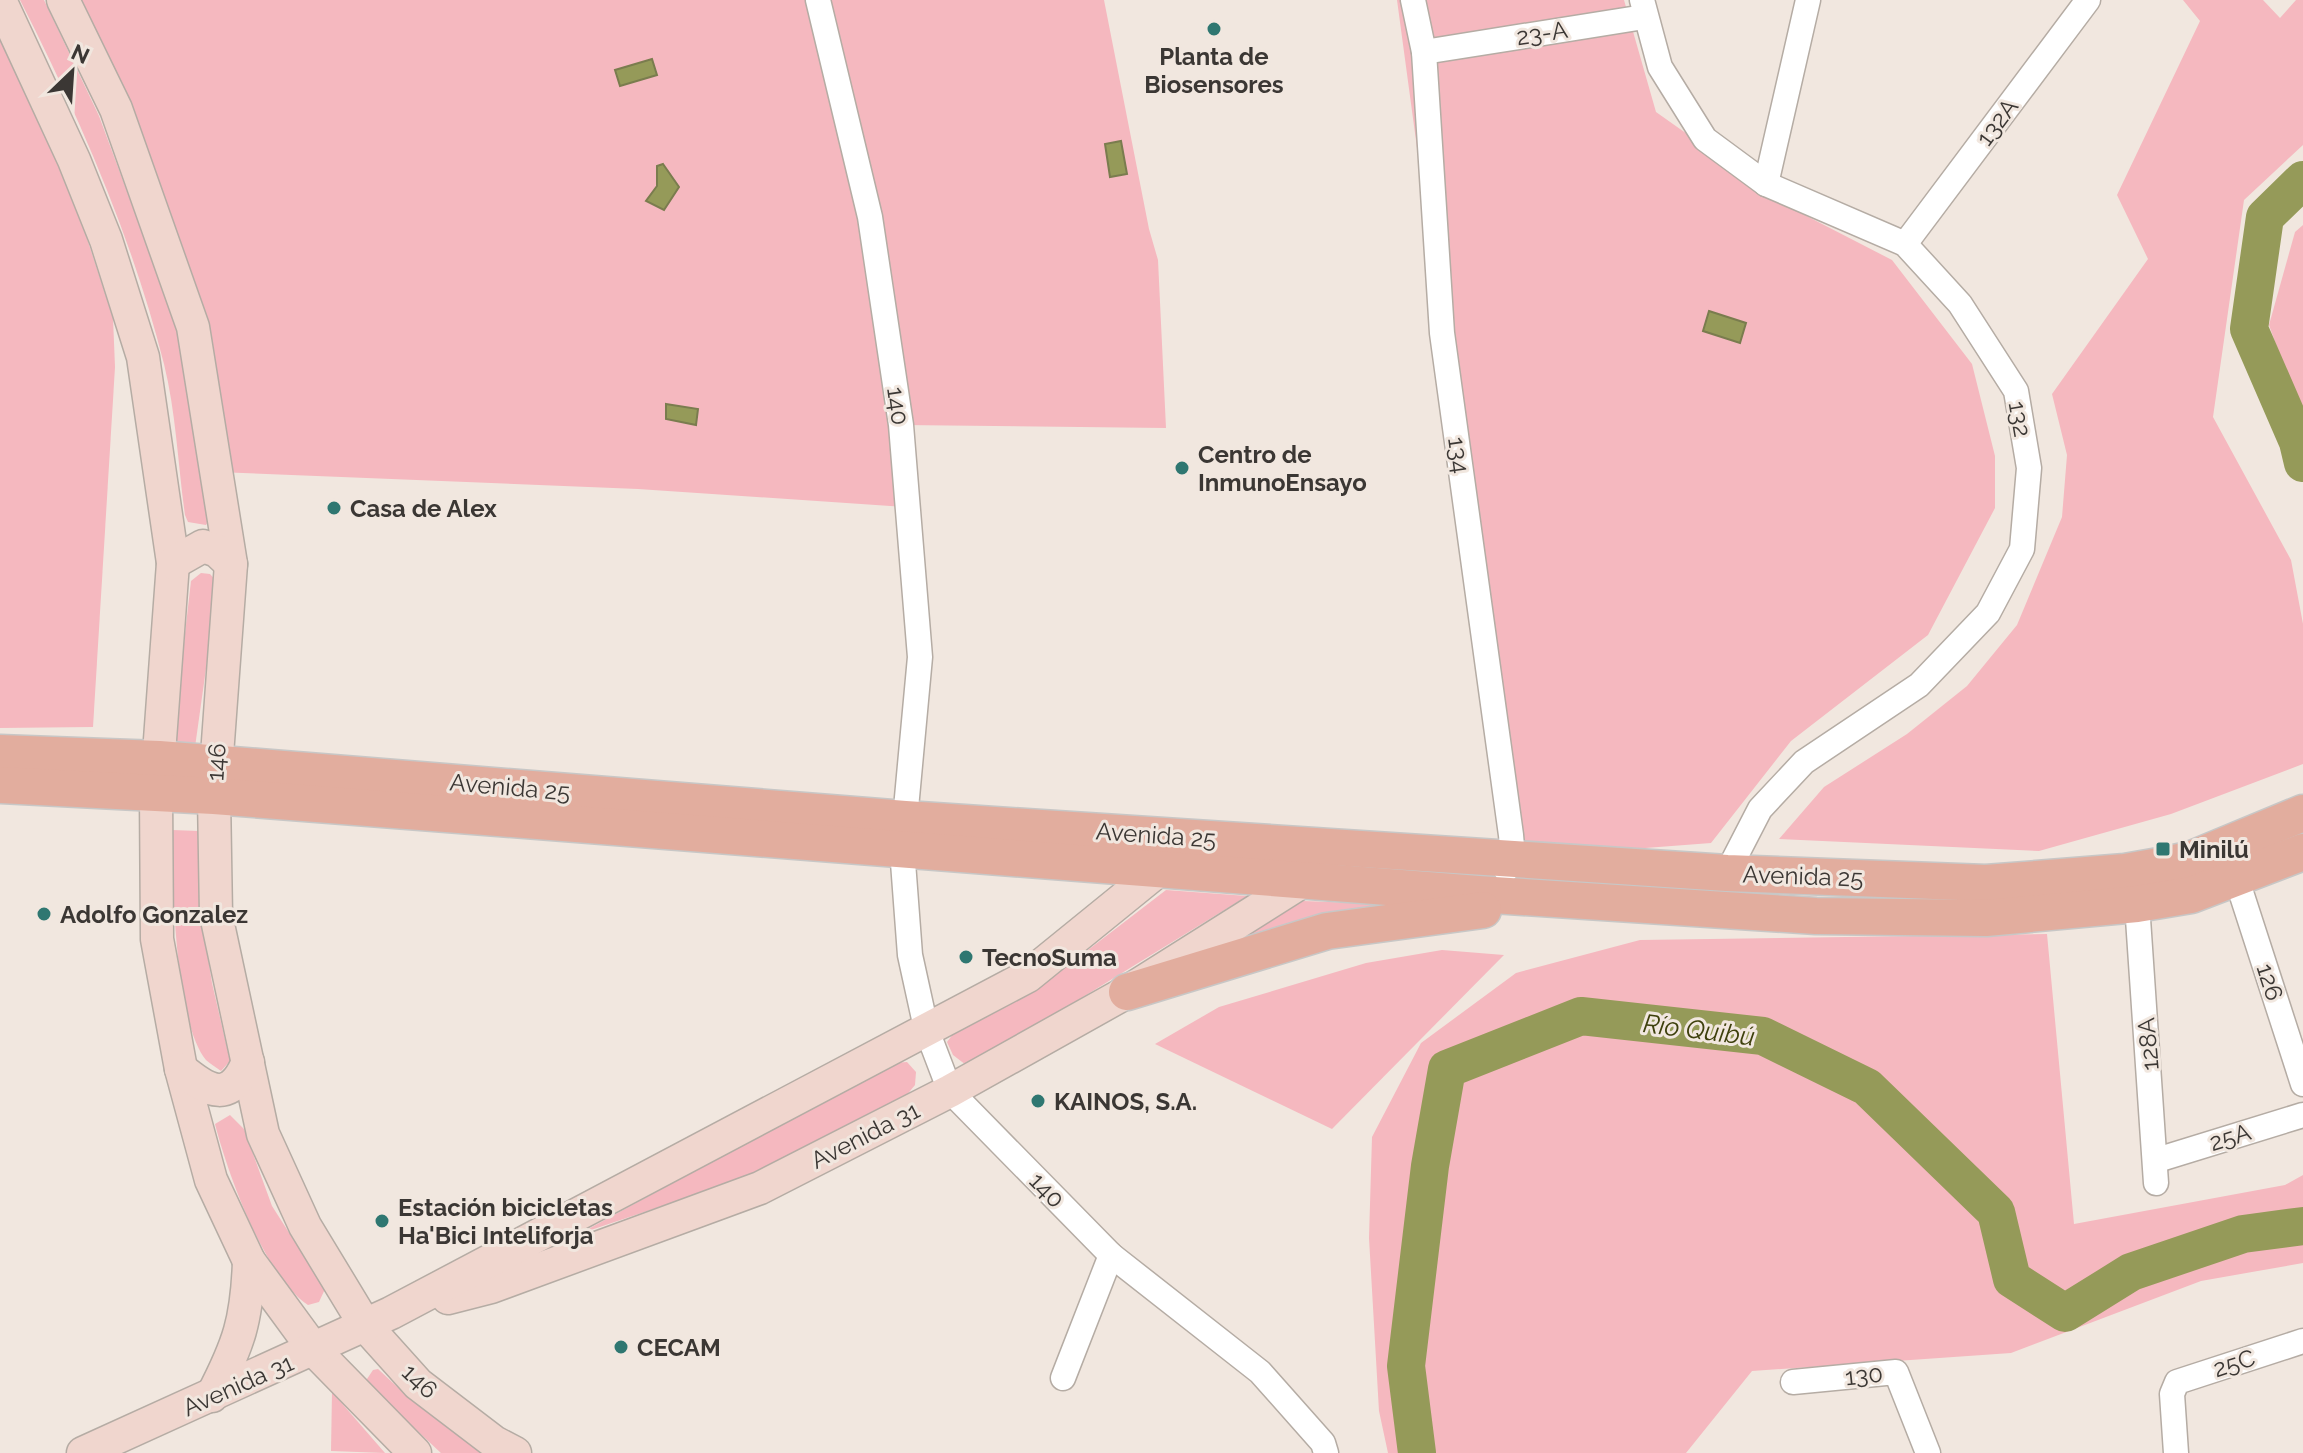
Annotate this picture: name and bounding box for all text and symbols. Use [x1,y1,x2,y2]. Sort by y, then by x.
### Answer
street label: 23-A [1514,15,1570,51]
marker: Planta de Biosensores [1205,20,1223,38]
north arrow [32,32,112,112]
text: N [67,39,94,69]
place label: Planta de Biosensores [1144,42,1284,99]
street label: 132A [1970,93,2024,151]
street label: 140 [881,385,915,427]
street label: 132 [2003,399,2037,439]
street label: 134 [1442,435,1476,475]
place label: Centro de InmunoEnsayo [1198,440,1367,497]
marker: Centro de InmunoEnsayo [1173,459,1191,477]
place label: Casa de Alex [350,494,497,523]
marker: Casa de Alex [325,499,343,517]
street label: 146 [200,742,232,782]
street label: Avenida 25 [449,767,571,807]
street label: Avenida 25 [1095,816,1217,854]
place label: Minilú [2179,835,2249,864]
marker: Minilú [2154,840,2172,858]
street label: Avenida 25 [1742,859,1864,893]
place label: Adolfo Gonzalez [60,900,248,929]
marker: Adolfo Gonzalez [35,905,53,923]
place label: TecnoSuma [982,943,1117,972]
marker: TecnoSuma [957,948,975,966]
street label: 126 [2250,960,2290,1004]
water label: Río Quibú [1641,1008,1757,1052]
street label: 128A [2131,1016,2165,1072]
place label: KAINOS, S.A. [1054,1087,1197,1116]
marker: KAINOS, S.A. [1029,1092,1047,1110]
street label: Avenida 31 [806,1095,924,1175]
street label: 25A [2206,1117,2254,1157]
street label: 140 [1023,1166,1071,1214]
place label: Estación bicicletas Ha'Bici Inteliforja [398,1193,613,1250]
marker: Estación bicicletas Ha'Bici Inteliforja [373,1212,391,1230]
place label: CECAM [637,1333,721,1362]
marker: CECAM [612,1338,630,1356]
street label: 25C [2210,1343,2258,1383]
street label: Avenida 31 [178,1348,298,1422]
street label: 146 [396,1357,444,1405]
street label: 130 [1844,1359,1884,1391]

